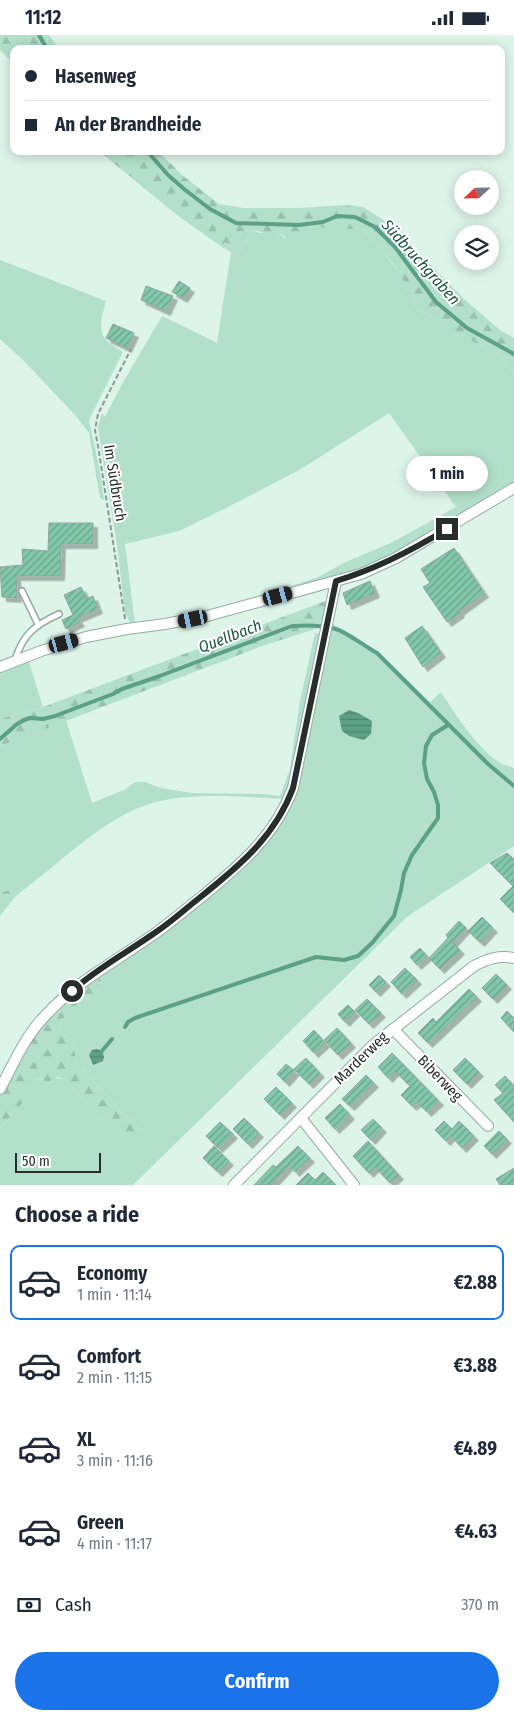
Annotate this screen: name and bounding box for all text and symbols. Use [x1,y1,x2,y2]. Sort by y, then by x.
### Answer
text: 11:12 [25,6,61,29]
text: Hasenweg [55,65,136,88]
text: An der Brandheide [55,113,201,136]
north arrow [454,170,499,215]
map controls [454,170,499,270]
water label: Südbruchgraben [377,215,464,309]
button: layers [454,225,499,270]
street label: Im Südbruch [100,443,130,523]
callout: 1 min [406,457,488,491]
text: 1 min [430,464,464,483]
route end [436,518,458,540]
car [261,585,294,607]
car [176,609,209,629]
water label: Quellbach [196,615,264,657]
car [47,632,80,654]
route start [61,980,83,1002]
street label: Marderweg [330,1028,392,1088]
street label: Biberweg [414,1051,466,1105]
scale bar [15,1150,101,1173]
text: 50 m [22,1153,50,1170]
text: Choose a ride [15,1201,139,1228]
icon: car [17,1260,62,1305]
text: Economy [77,1262,147,1285]
text: €2.88 [454,1271,497,1294]
text: 1 min · 11:14 [77,1285,152,1304]
icon: car [17,1343,62,1388]
text: Comfort [77,1345,141,1368]
text: €3.88 [453,1354,497,1377]
text: 2 min · 11:15 [77,1368,152,1387]
icon: car [17,1426,62,1471]
text: XL [77,1428,96,1451]
text: €4.89 [454,1437,497,1460]
text: 3 min · 11:16 [77,1451,153,1470]
icon: car [17,1509,62,1554]
text: Green [77,1511,124,1534]
text: €4.63 [455,1520,497,1543]
text: 4 min · 11:17 [77,1534,152,1553]
icon: cash [15,1591,43,1619]
text: Cash [55,1593,92,1616]
text: 370 m [461,1595,499,1614]
button: Confirm [15,1652,499,1710]

